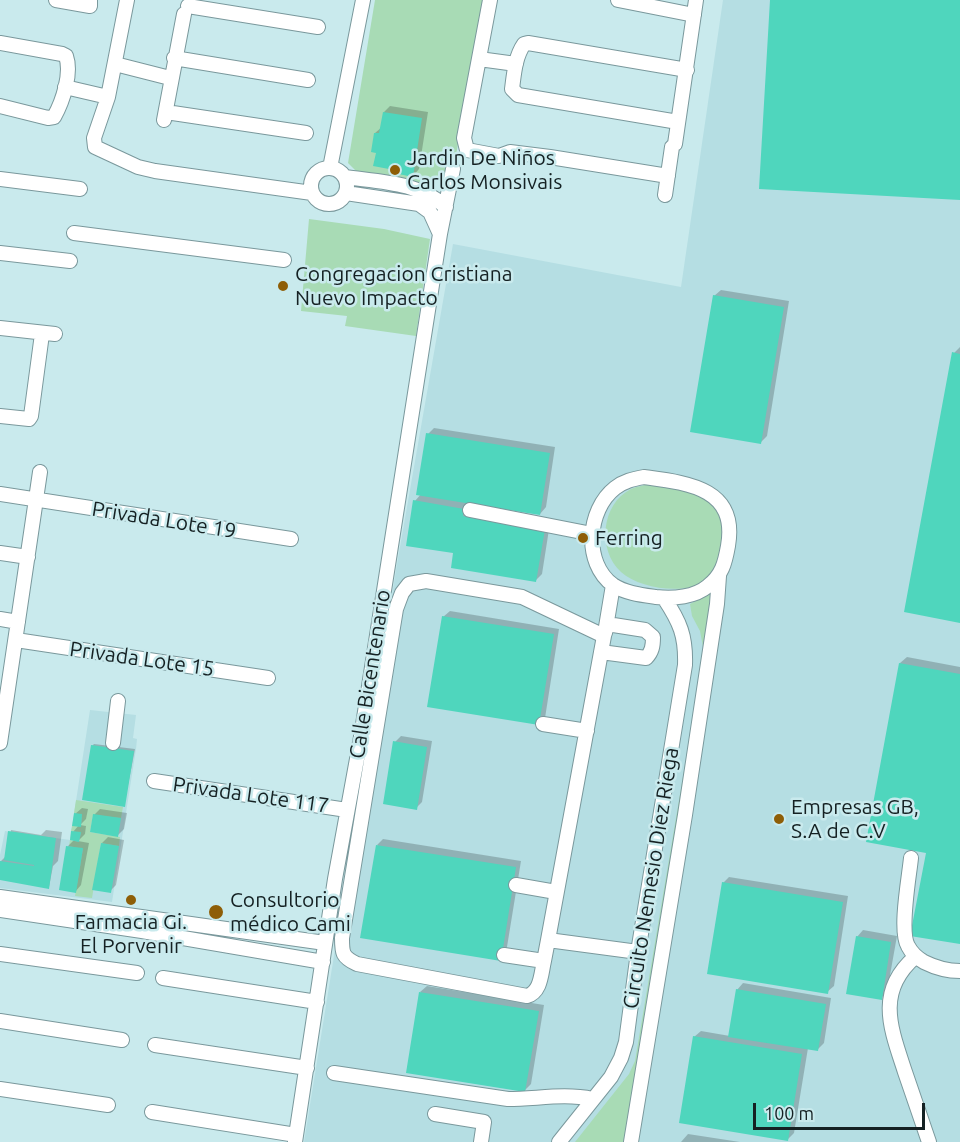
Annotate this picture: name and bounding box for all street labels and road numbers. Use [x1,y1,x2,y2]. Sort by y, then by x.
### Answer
street label: Privada Lote 19 [90,496,238,544]
street label: Calle Bicentenario [344,588,396,760]
street label: Privada Lote 15 [68,636,216,682]
street label: Circuito Nemesio Diez Riega [618,745,684,1011]
street label: Privada Lote 117 [171,772,331,818]

